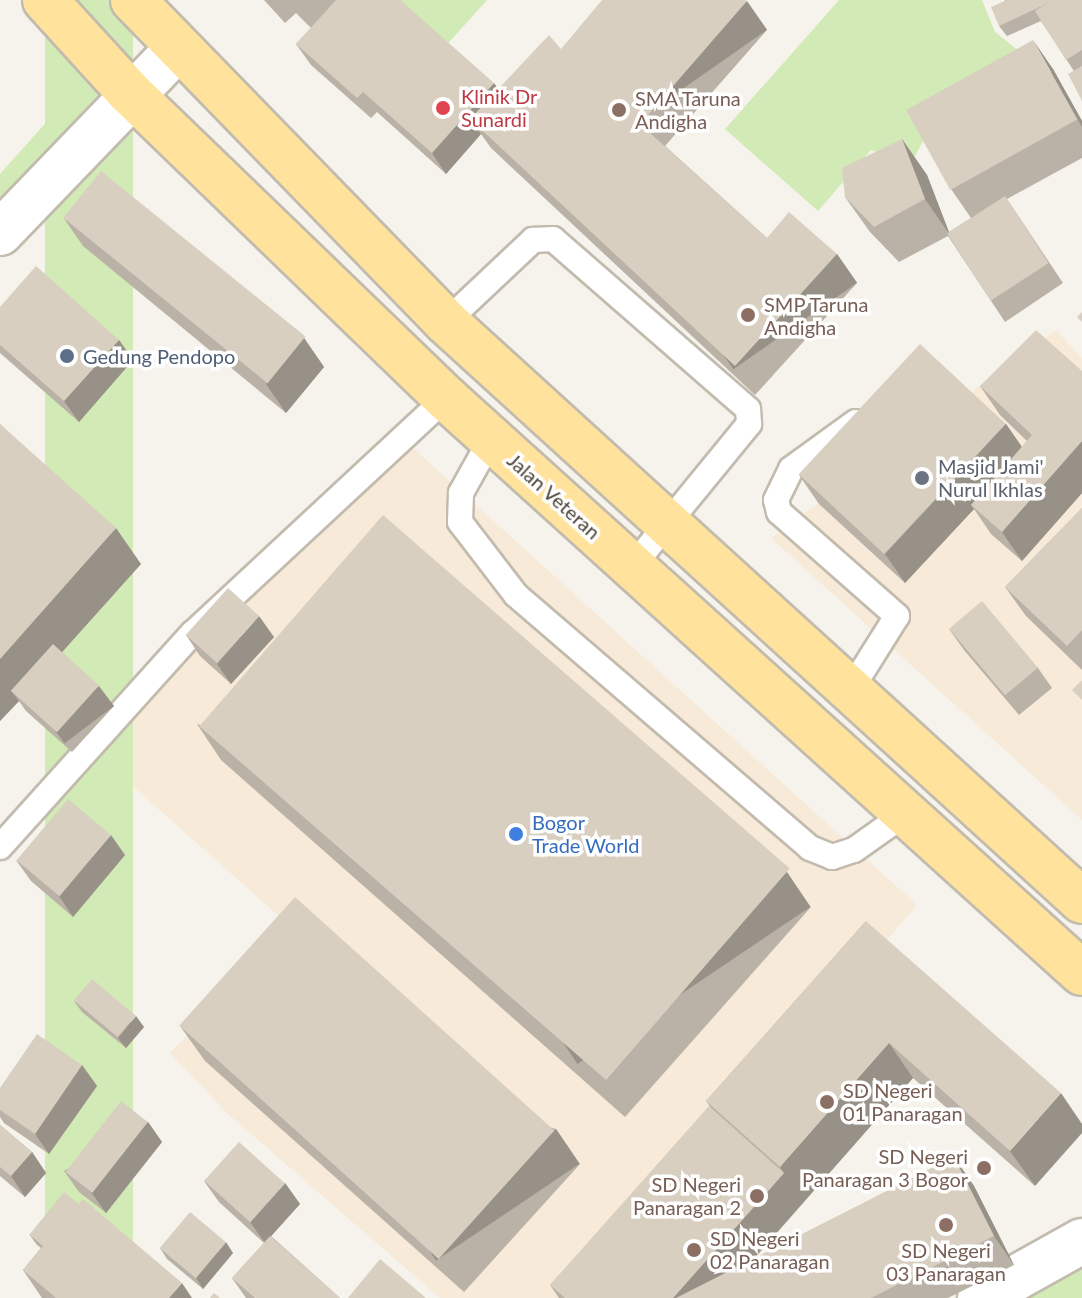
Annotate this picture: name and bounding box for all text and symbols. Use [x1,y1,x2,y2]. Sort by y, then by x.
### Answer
place label: Klinik Dr Sunardi [461,84,537,131]
place label: SMA Taruna Andigha [635,86,742,133]
marker: Klinik Dr Sunardi [432,97,454,119]
marker: SMA Taruna Andigha [610,101,628,119]
place label: SMP Taruna Andigha [764,292,870,339]
marker: SMP Taruna Andigha [739,306,757,324]
place label: Gedung Pendopo [83,344,235,368]
marker: Gedung Pendopo [58,347,76,365]
street label: Jalan Veteran [502,448,606,544]
place label: Masjid Jami' Nurul Ikhlas [938,454,1044,501]
marker: Masjid Jami' Nurul Ikhlas [913,469,931,487]
place label: Bogor Trade World [532,810,640,857]
marker: Bogor Trade World [507,825,525,843]
place label: SD Negeri 01 Panaragan [843,1078,963,1125]
marker: SD Negeri 01 Panaragan [818,1093,836,1111]
place label: SD Negeri Panaragan 3 Bogor [802,1144,968,1191]
marker: SD Negeri Panaragan 3 Bogor [975,1159,993,1177]
place label: SD Negeri Panaragan 2 [633,1172,741,1219]
marker: SD Negeri Panaragan 2 [748,1187,766,1205]
marker: SD Negeri 03 Panaragan [937,1216,955,1234]
place label: SD Negeri 02 Panaragan [710,1226,830,1273]
place label: SD Negeri 03 Panaragan [886,1238,1006,1285]
marker: SD Negeri 02 Panaragan [685,1241,703,1259]

